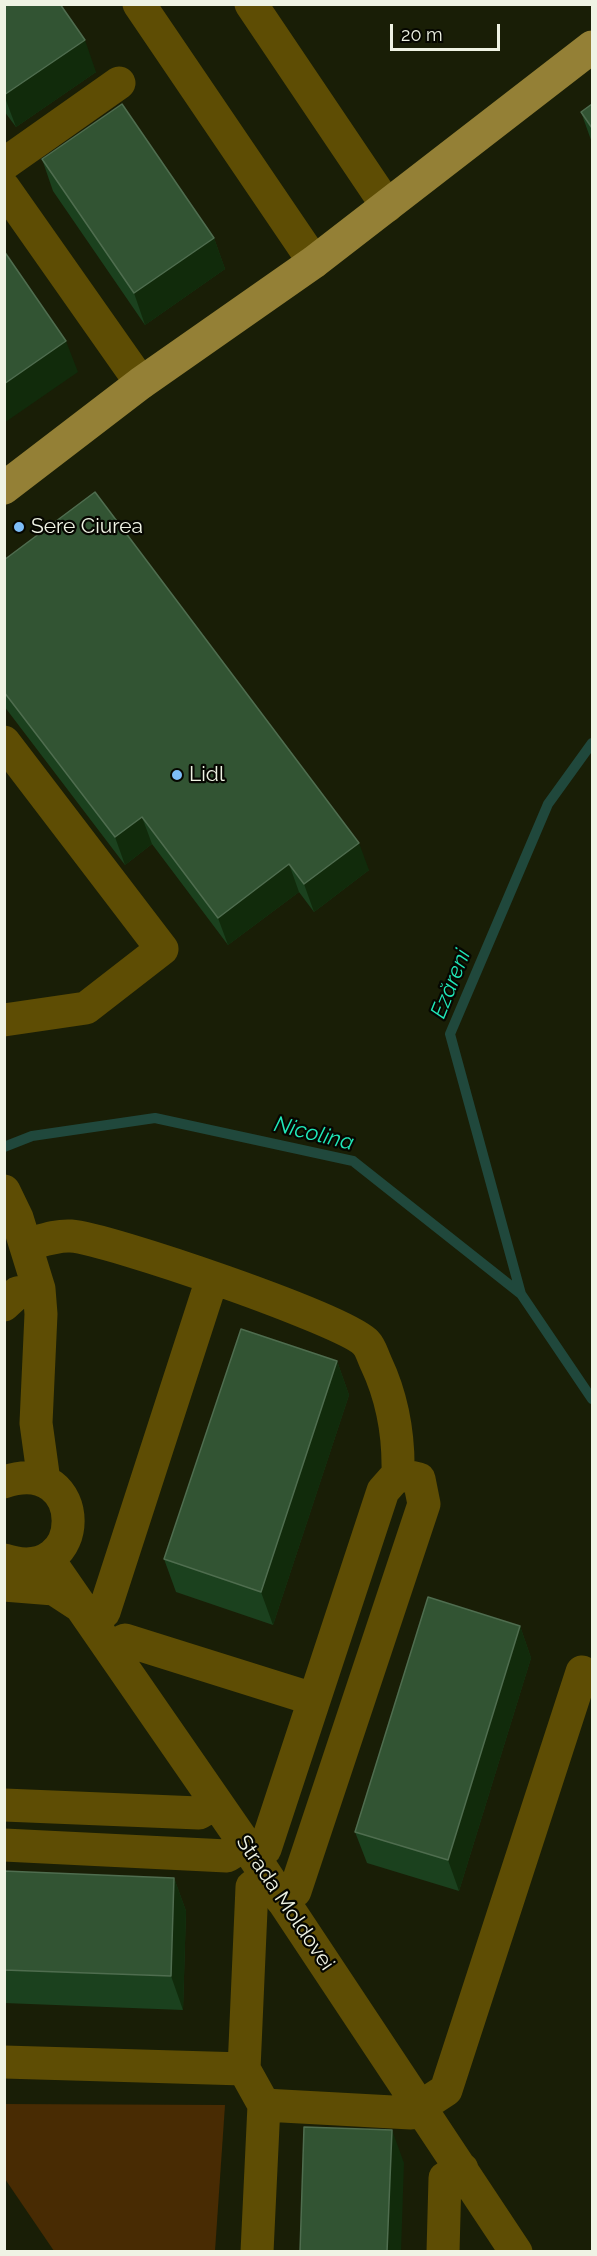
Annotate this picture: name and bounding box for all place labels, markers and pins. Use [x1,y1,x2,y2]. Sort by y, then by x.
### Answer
place label: Sere Ciurea [31,514,143,540]
marker: Sere Ciurea [12,520,26,534]
place label: Lidl [189,762,225,788]
marker: Lidl [170,768,184,782]

